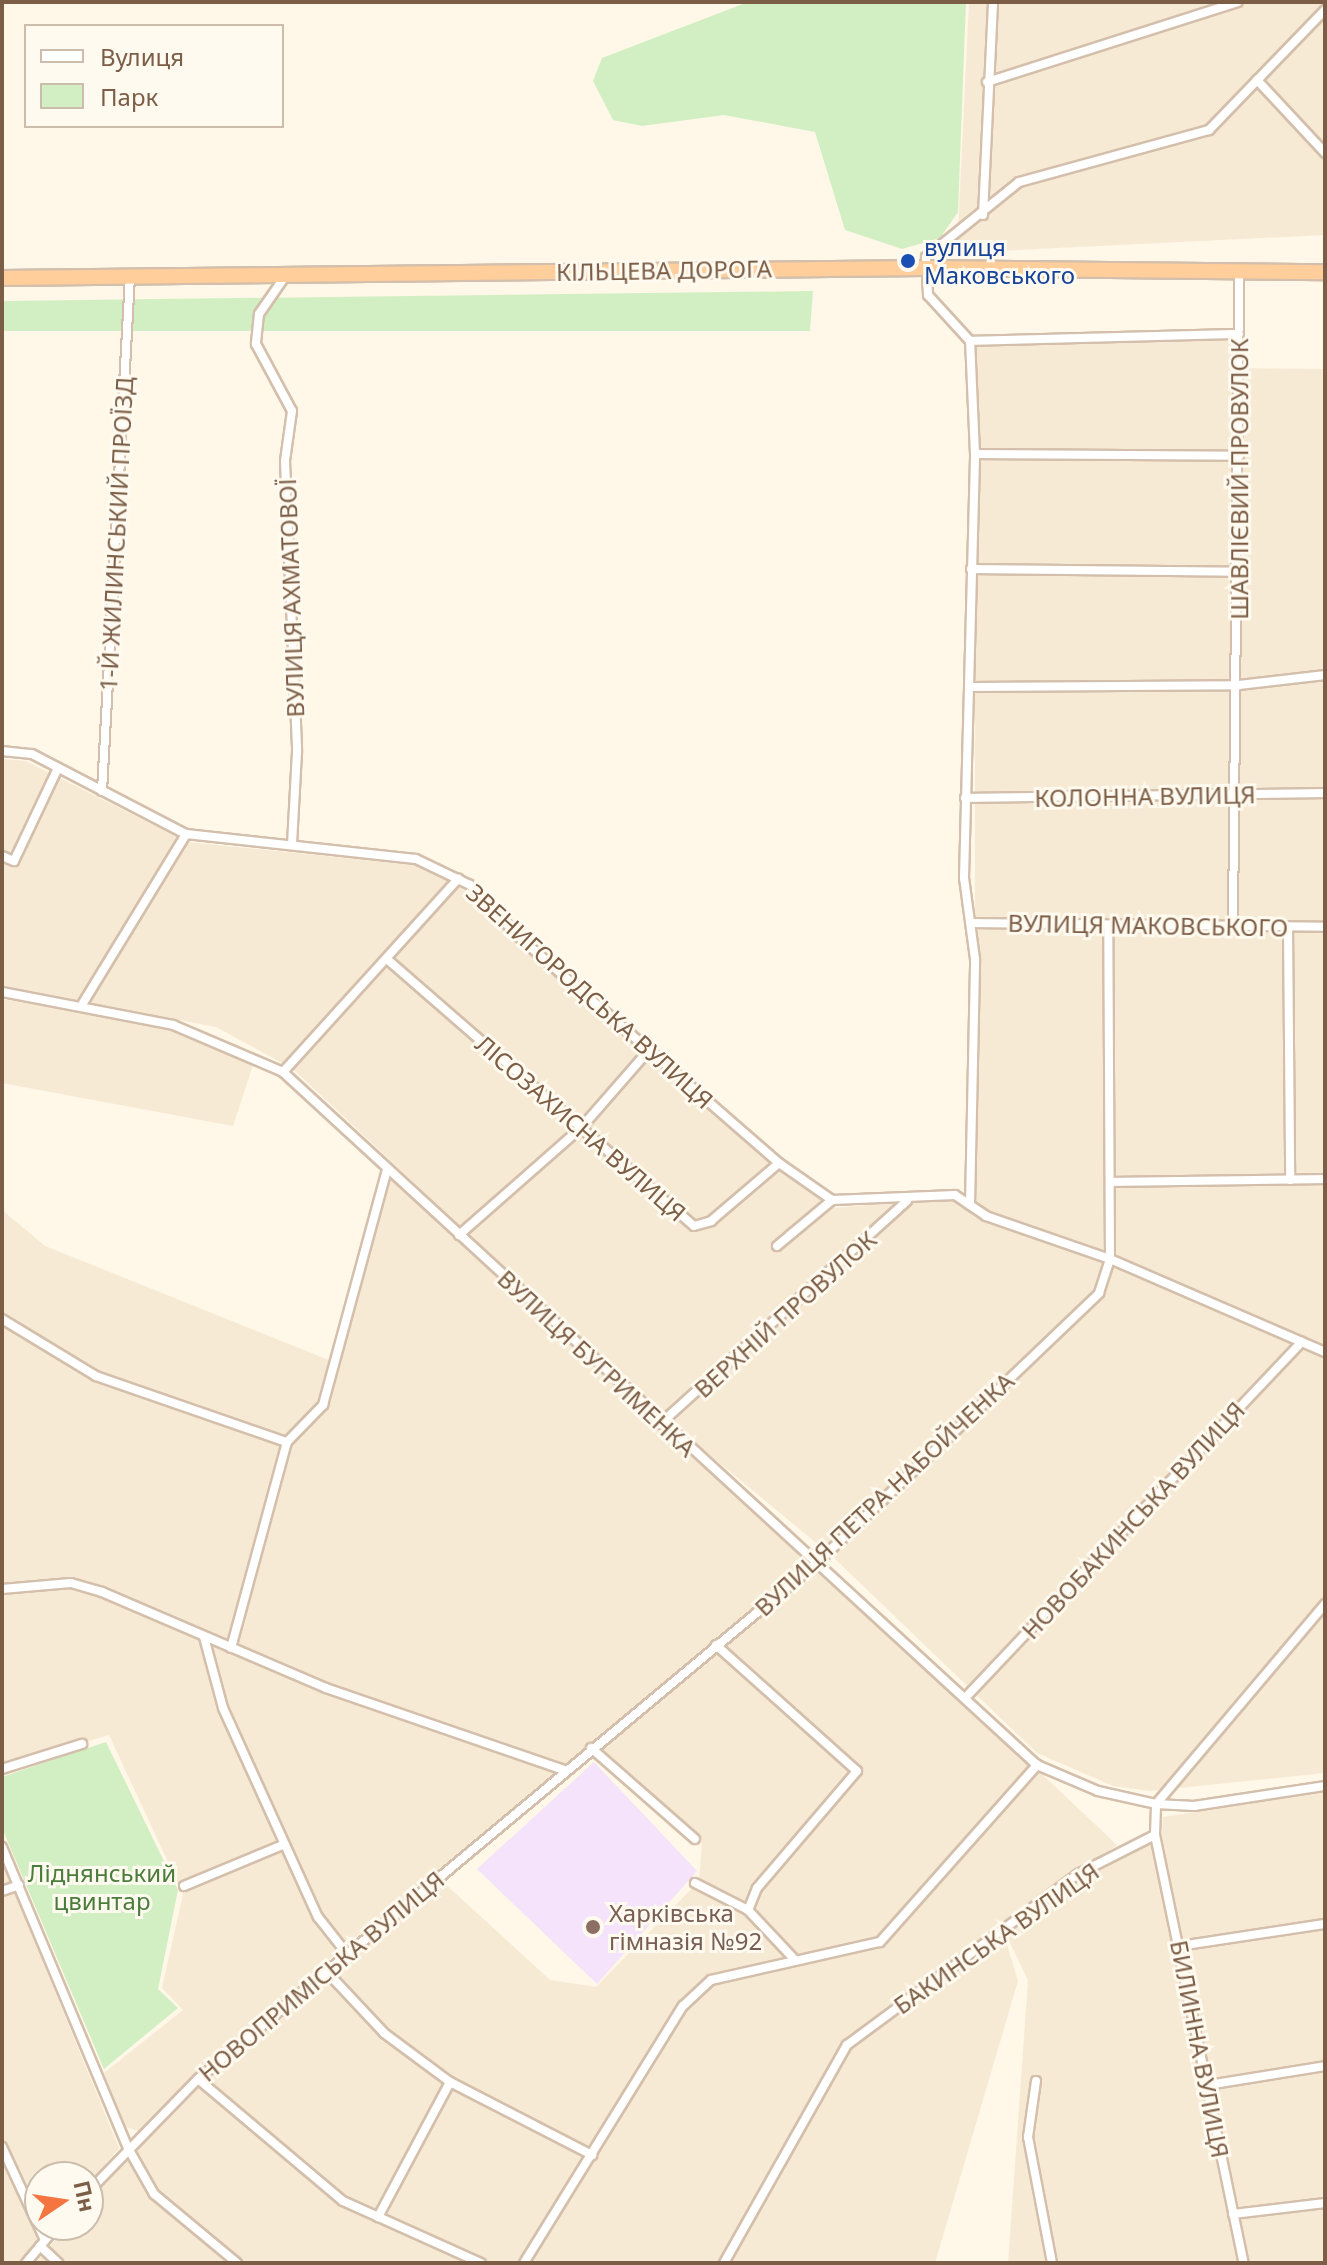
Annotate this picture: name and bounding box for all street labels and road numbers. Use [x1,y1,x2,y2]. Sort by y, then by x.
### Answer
street label: КІЛЬЦЕВА ДОРОГА [556,254,772,286]
street label: ШАВЛІЄВИЙ ПРОВУЛОК [1225,338,1253,620]
street label: 1-Й ЖИЛИНСЬКИЙ ПРОЇЗД [93,376,139,692]
street label: ВУЛИЦЯ АХМАТОВОЇ [272,478,310,718]
street label: КОЛОННА ВУЛИЦЯ [1034,780,1256,812]
street label: ЗВЕНИГОРОДСЬКА ВУЛИЦЯ [461,878,719,1114]
street label: ВУЛИЦЯ МАКОВСЬКОГО [1007,908,1289,942]
street label: ЛІСОЗАХИСНА ВУЛИЦЯ [470,1029,692,1227]
street label: ВЕРХНІЙ ПРОВУЛОК [688,1225,882,1403]
street label: ВУЛИЦЯ БУГРИМЕНКА [492,1264,702,1462]
street label: ВУЛИЦЯ ПЕТРА НАБОЙЧЕНКА [749,1366,1019,1622]
street label: НОВОБАКИНСЬКА ВУЛИЦЯ [1016,1395,1250,1645]
street label: БАКИНСЬКА ВУЛИЦЯ [888,1856,1104,2020]
street label: НОВОПРИМІСЬКА ВУЛИЦЯ [192,1865,450,2087]
street label: БИЛИННА ВУЛИЦЯ [1165,1938,1235,2160]

